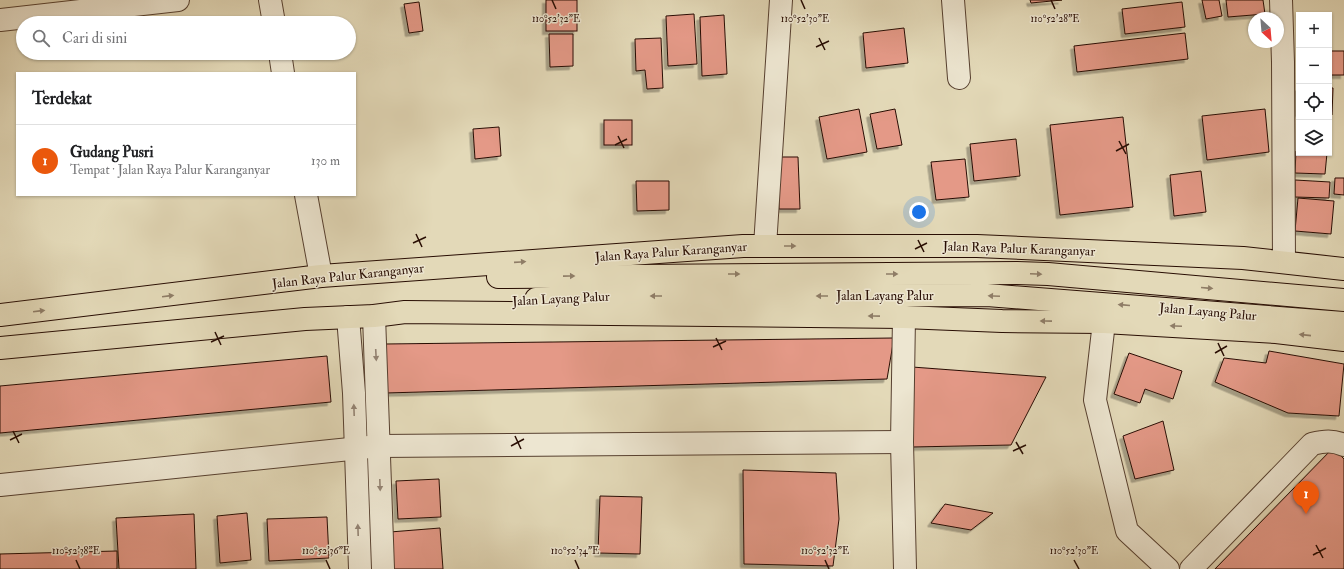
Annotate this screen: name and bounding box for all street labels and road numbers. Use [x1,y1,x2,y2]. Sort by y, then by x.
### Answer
street label: Jalan Raya Palur Karanganyar [942,238,1096,261]
street label: Jalan Raya Palur Karanganyar [593,239,748,266]
street label: Jalan Raya Palur Karanganyar [270,260,425,293]
street label: Jalan Layang Palur [511,288,610,311]
street label: Jalan Layang Palur [835,288,934,305]
street label: Jalan Layang Palur [1158,300,1257,325]

